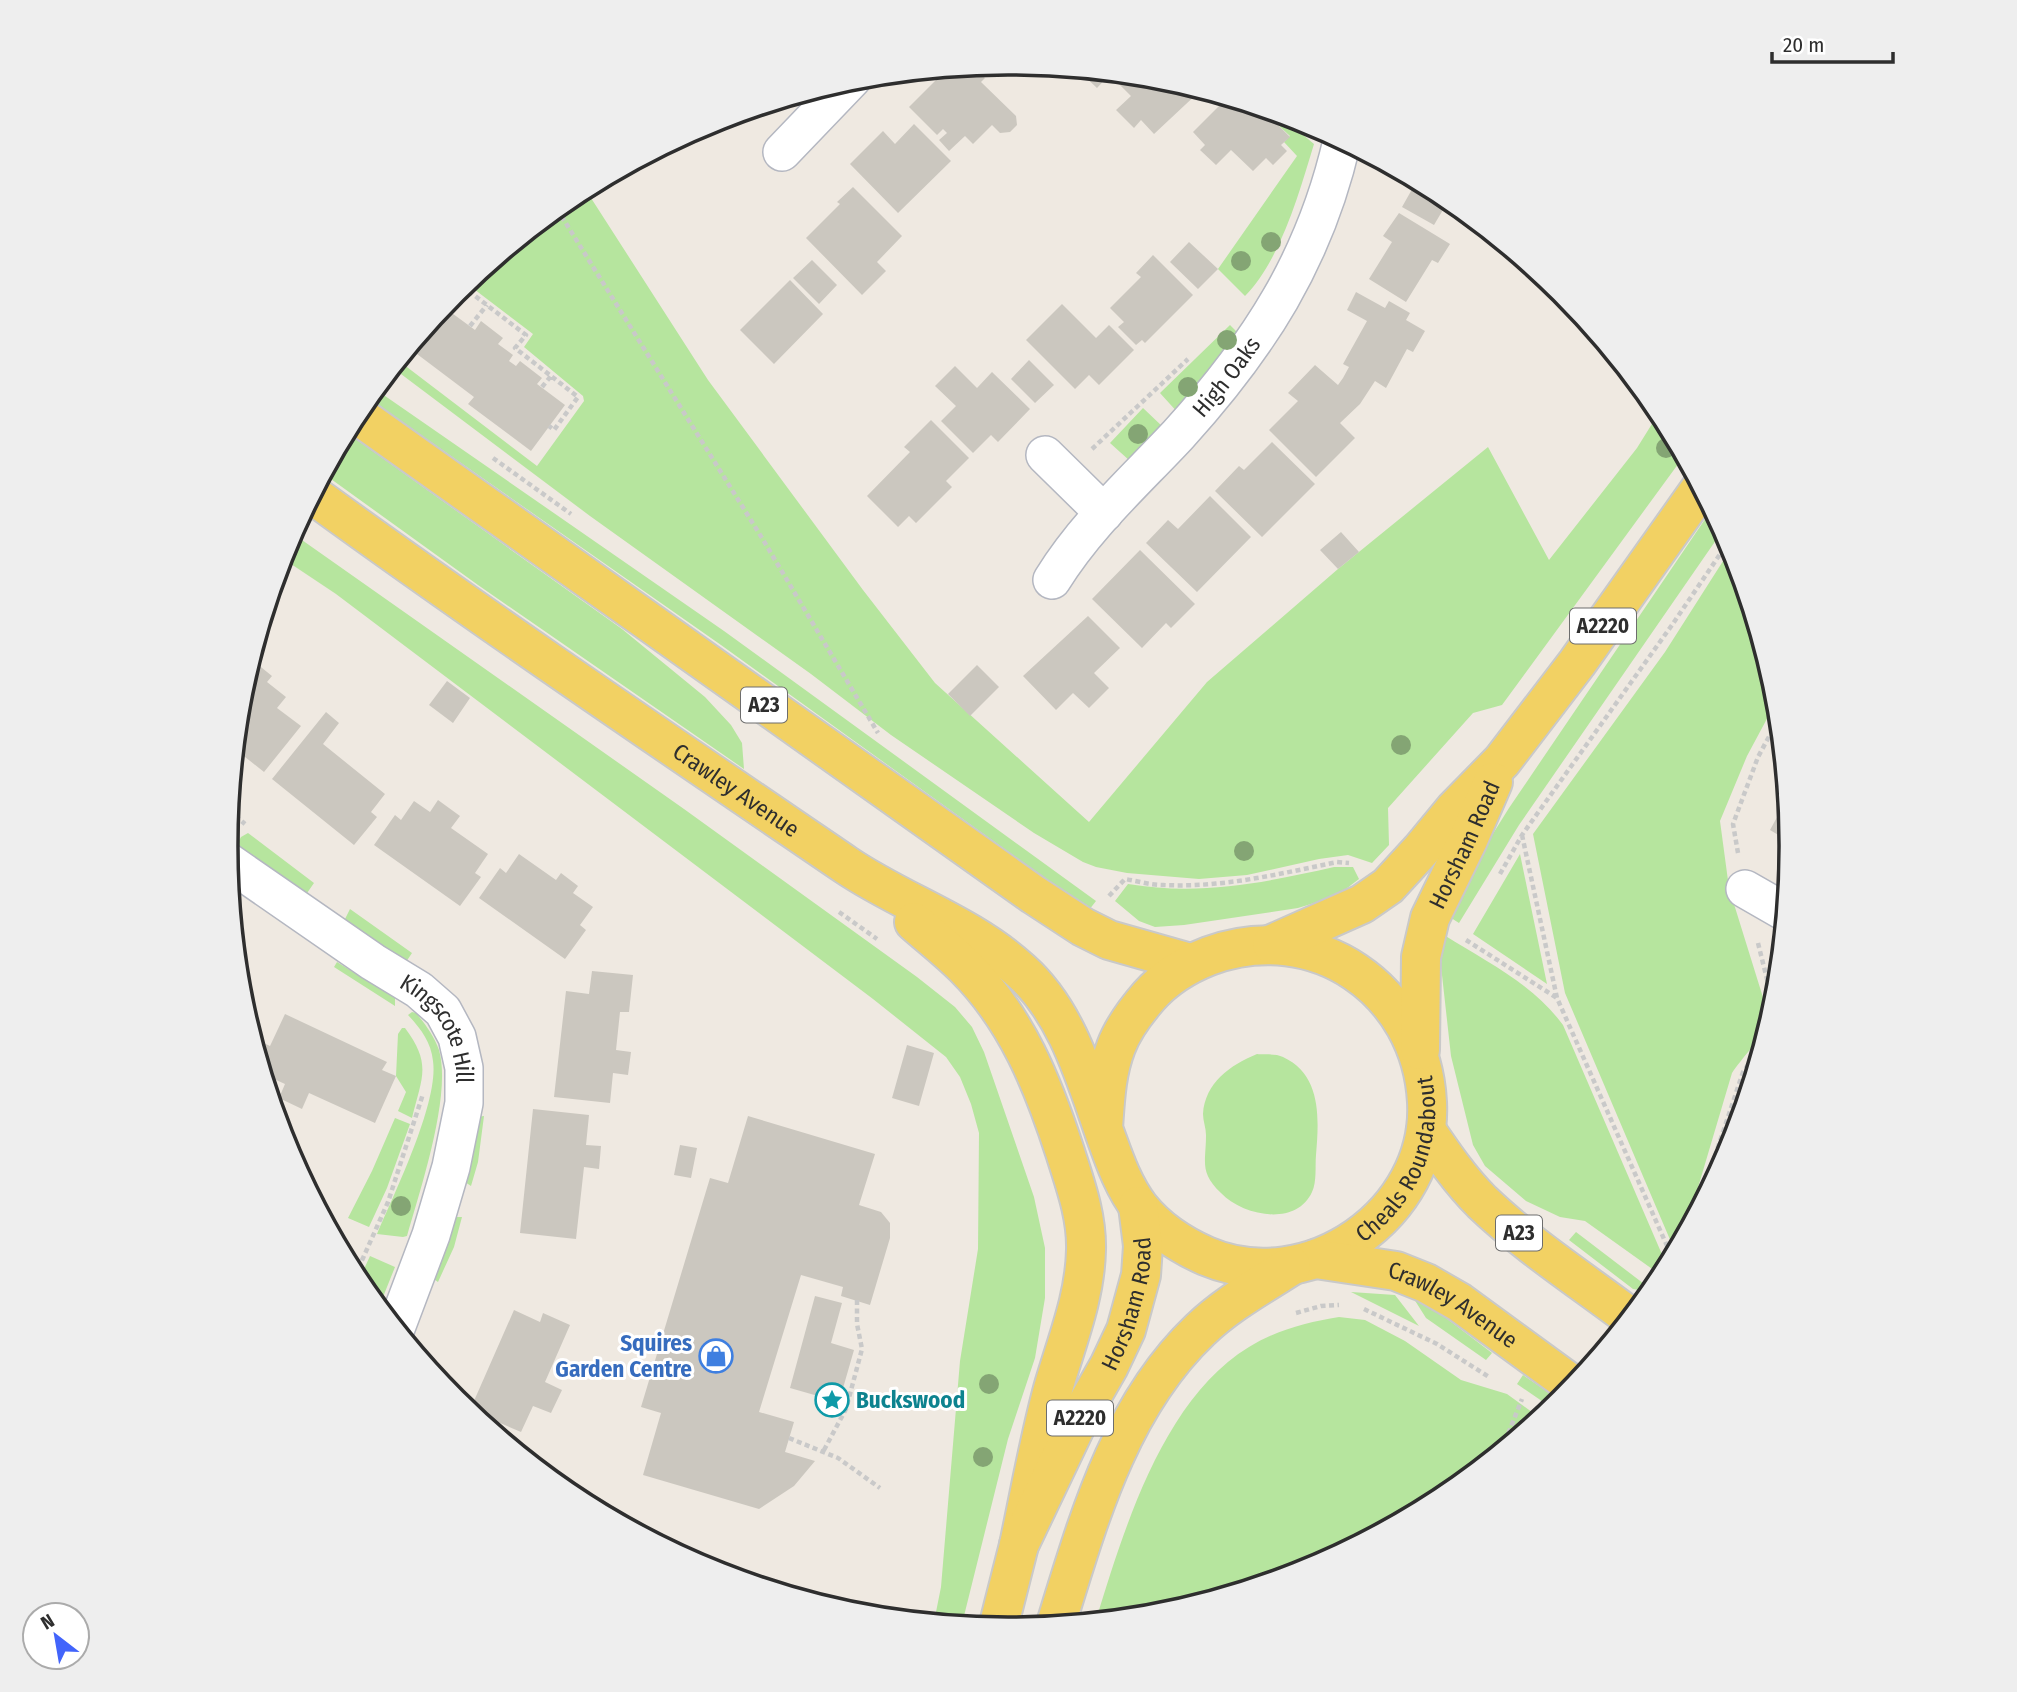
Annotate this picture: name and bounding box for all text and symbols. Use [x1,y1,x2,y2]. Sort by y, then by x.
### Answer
scale bar [1772,21,1893,65]
text: 20 m [1783,32,1824,58]
street label: High Oaks [1186,331,1266,423]
road number: A2220 [1570,608,1636,644]
road number: A23 [741,688,787,722]
street label: Crawley Avenue [668,737,805,843]
street label: Horsham Road [1423,776,1506,913]
street label: Kingscote Hill [395,968,478,1083]
street label: Cheals Roundabout [1350,1074,1441,1248]
road number: A23 [1496,1216,1542,1250]
street label: Horsham Road [1095,1235,1157,1375]
street label: Crawley Avenue [1387,1256,1523,1354]
place label: Squires Garden Centre [555,1329,692,1383]
shop icon: Squires Garden Centre [697,1337,735,1375]
place icon: Buckswood [813,1381,851,1419]
place label: Buckswood [856,1386,965,1414]
road number: A2220 [1047,1400,1113,1436]
north arrow [21,1601,91,1671]
text: N [37,1609,58,1635]

